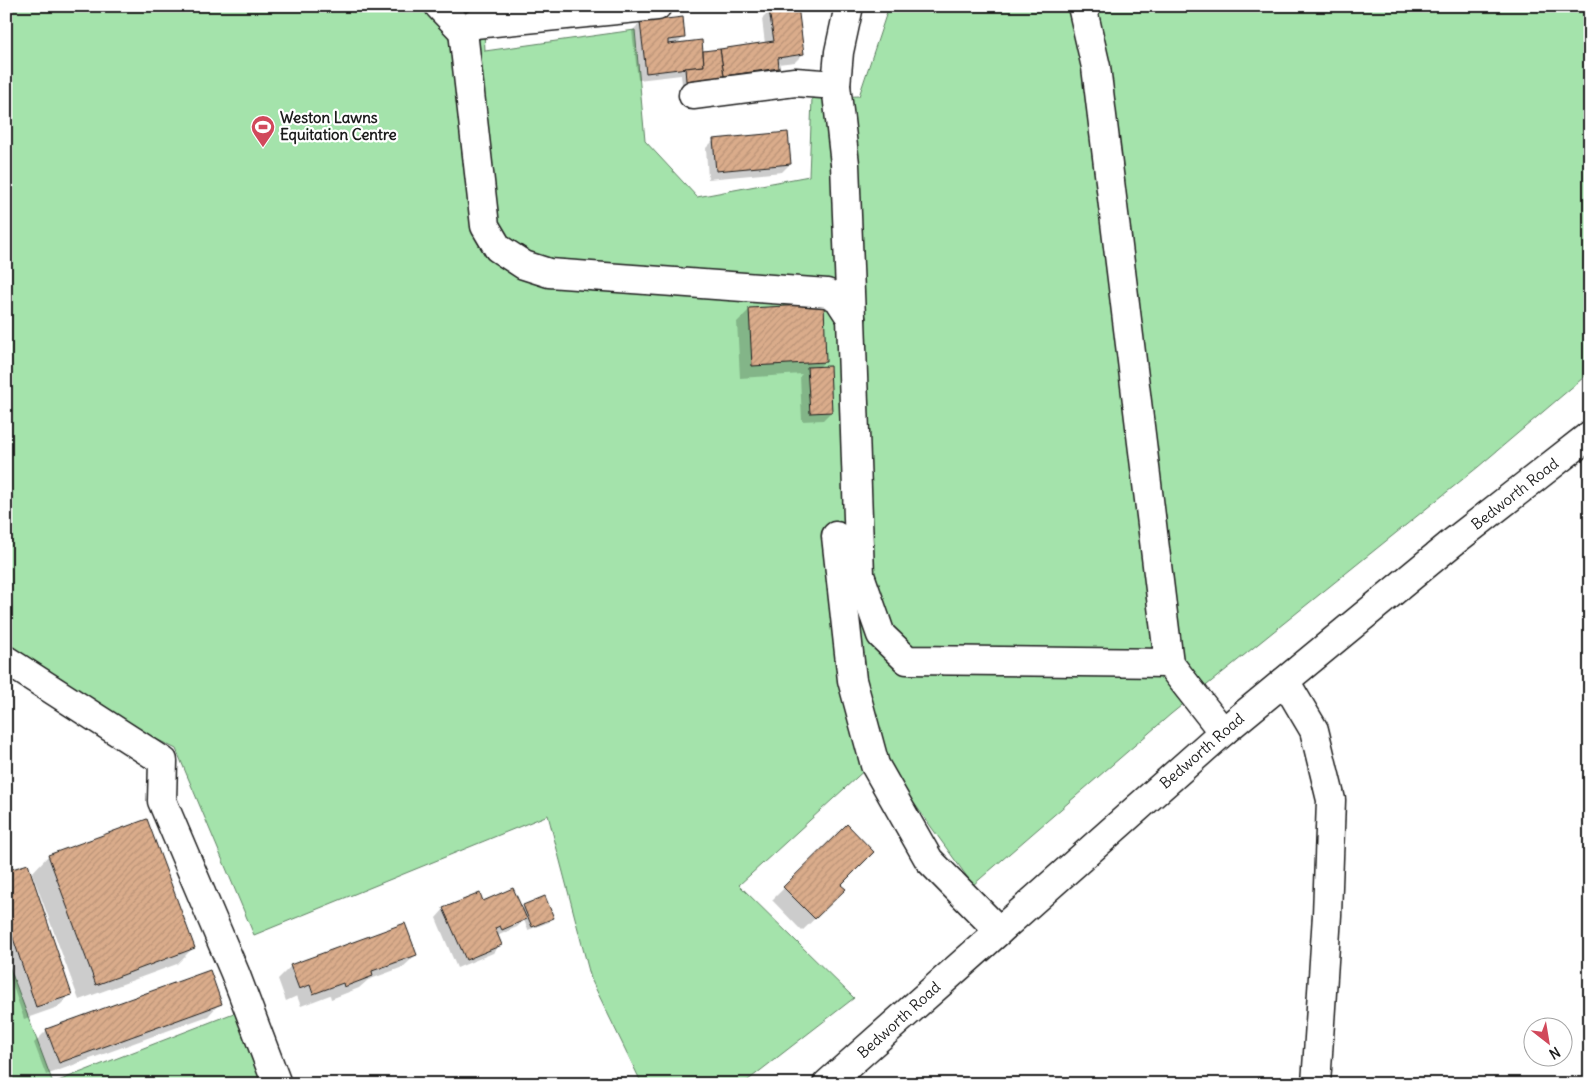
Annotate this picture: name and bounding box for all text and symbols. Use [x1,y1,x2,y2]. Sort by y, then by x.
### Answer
place label: Weston Lawns Equitation Centre [280,108,397,145]
sports icon: Weston Lawns Equitation Centre [250,114,276,148]
street label: Bedworth Road [1467,454,1562,534]
street label: Bedworth Road [1156,709,1248,792]
street label: Bedworth Road [853,977,944,1062]
north arrow [1524,1018,1574,1068]
text: N [1546,1043,1563,1063]

